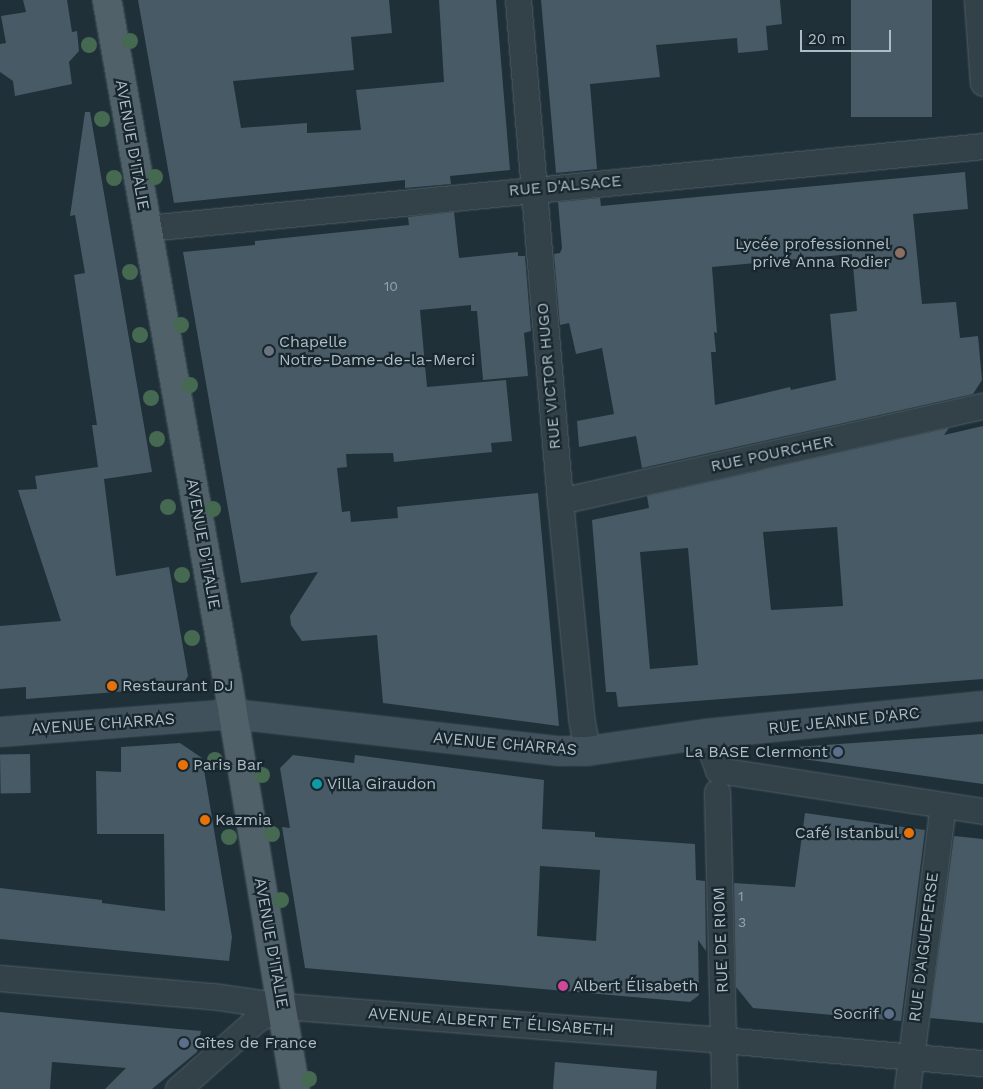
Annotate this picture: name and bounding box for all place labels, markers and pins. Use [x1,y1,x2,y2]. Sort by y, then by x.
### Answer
place label: Lycée professionnel privé Anna Rodier [735,234,890,272]
marker: Lycée professionnel privé Anna Rodier [894,247,906,259]
place label: Chapelle Notre-Dame-de-la-Merci [279,332,475,370]
marker: Chapelle Notre-Dame-de-la-Merci [263,345,275,357]
place label: Restaurant DJ [122,676,234,696]
marker: Restaurant DJ [106,680,118,692]
place label: La BASE Clermont [684,742,828,762]
marker: La BASE Clermont [832,746,844,758]
place label: Paris Bar [193,755,263,775]
marker: Paris Bar [177,759,189,771]
place label: Villa Giraudon [327,774,437,794]
marker: Villa Giraudon [311,778,323,790]
place label: Kazmia [215,810,271,830]
marker: Kazmia [199,814,211,826]
place label: Café Istanbul [795,823,899,843]
marker: Café Istanbul [903,827,915,839]
place label: Albert Élisabeth [573,976,698,996]
marker: Albert Élisabeth [557,980,569,992]
place label: Socrif [833,1004,879,1024]
marker: Socrif [883,1008,895,1020]
place label: Gîtes de France [194,1033,317,1053]
marker: Gîtes de France [178,1037,190,1049]

